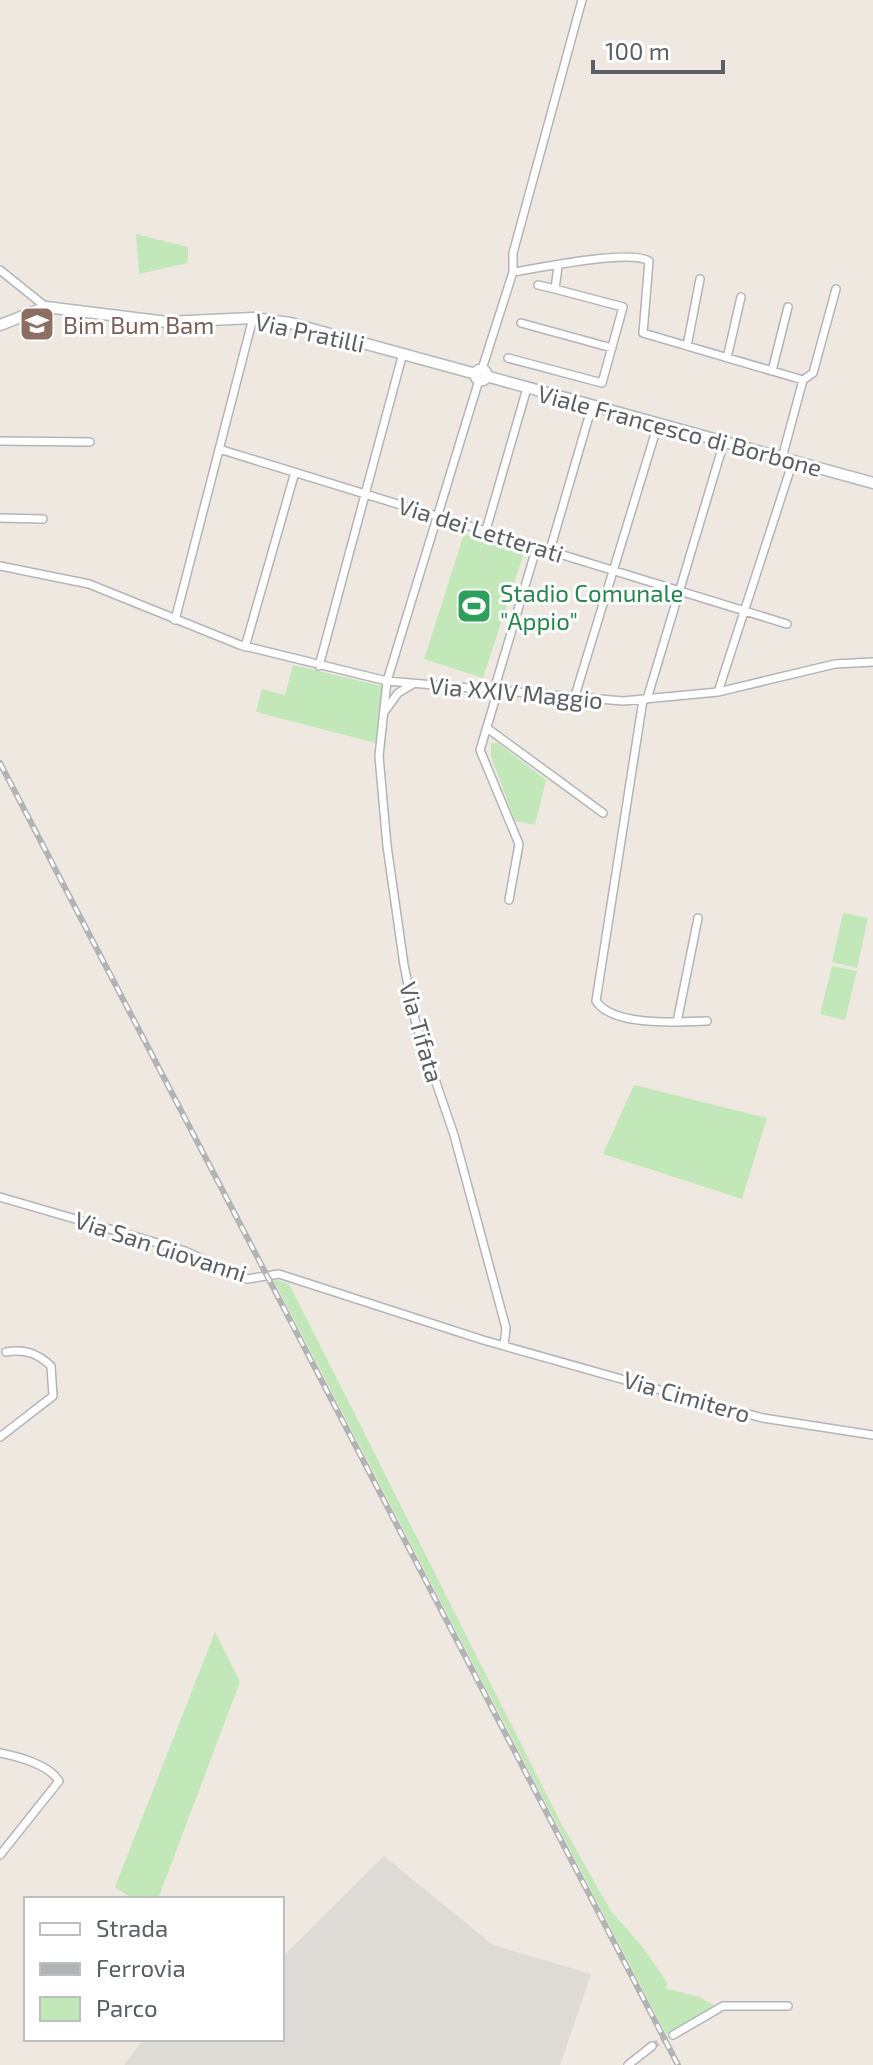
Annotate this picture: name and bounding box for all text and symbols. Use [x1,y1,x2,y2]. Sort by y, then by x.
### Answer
scale bar [593,24,723,74]
text: 100 m [605,36,670,65]
school or university icon: Bim Bum Bam [18,305,56,343]
street label: Via Pratilli [253,306,367,358]
place label: Bim Bum Bam [63,310,214,339]
street label: Viale Francesco di Borbone [535,378,825,482]
street label: Via dei Letterati [395,490,567,568]
place label: Stadio Comunale "Appio" [500,578,683,635]
sports icon: Stadio Comunale "Appio" [455,587,493,625]
street label: Via XXIV Maggio [428,670,604,714]
street label: Via Tifata [394,978,450,1086]
street label: Via San Giovanni [71,1205,251,1287]
street label: Via Cimitero [620,1364,754,1428]
legend [24,1897,284,2041]
text: Strada [96,1913,168,1942]
text: Ferrovia [96,1953,186,1982]
text: Parco [96,1993,158,2022]

